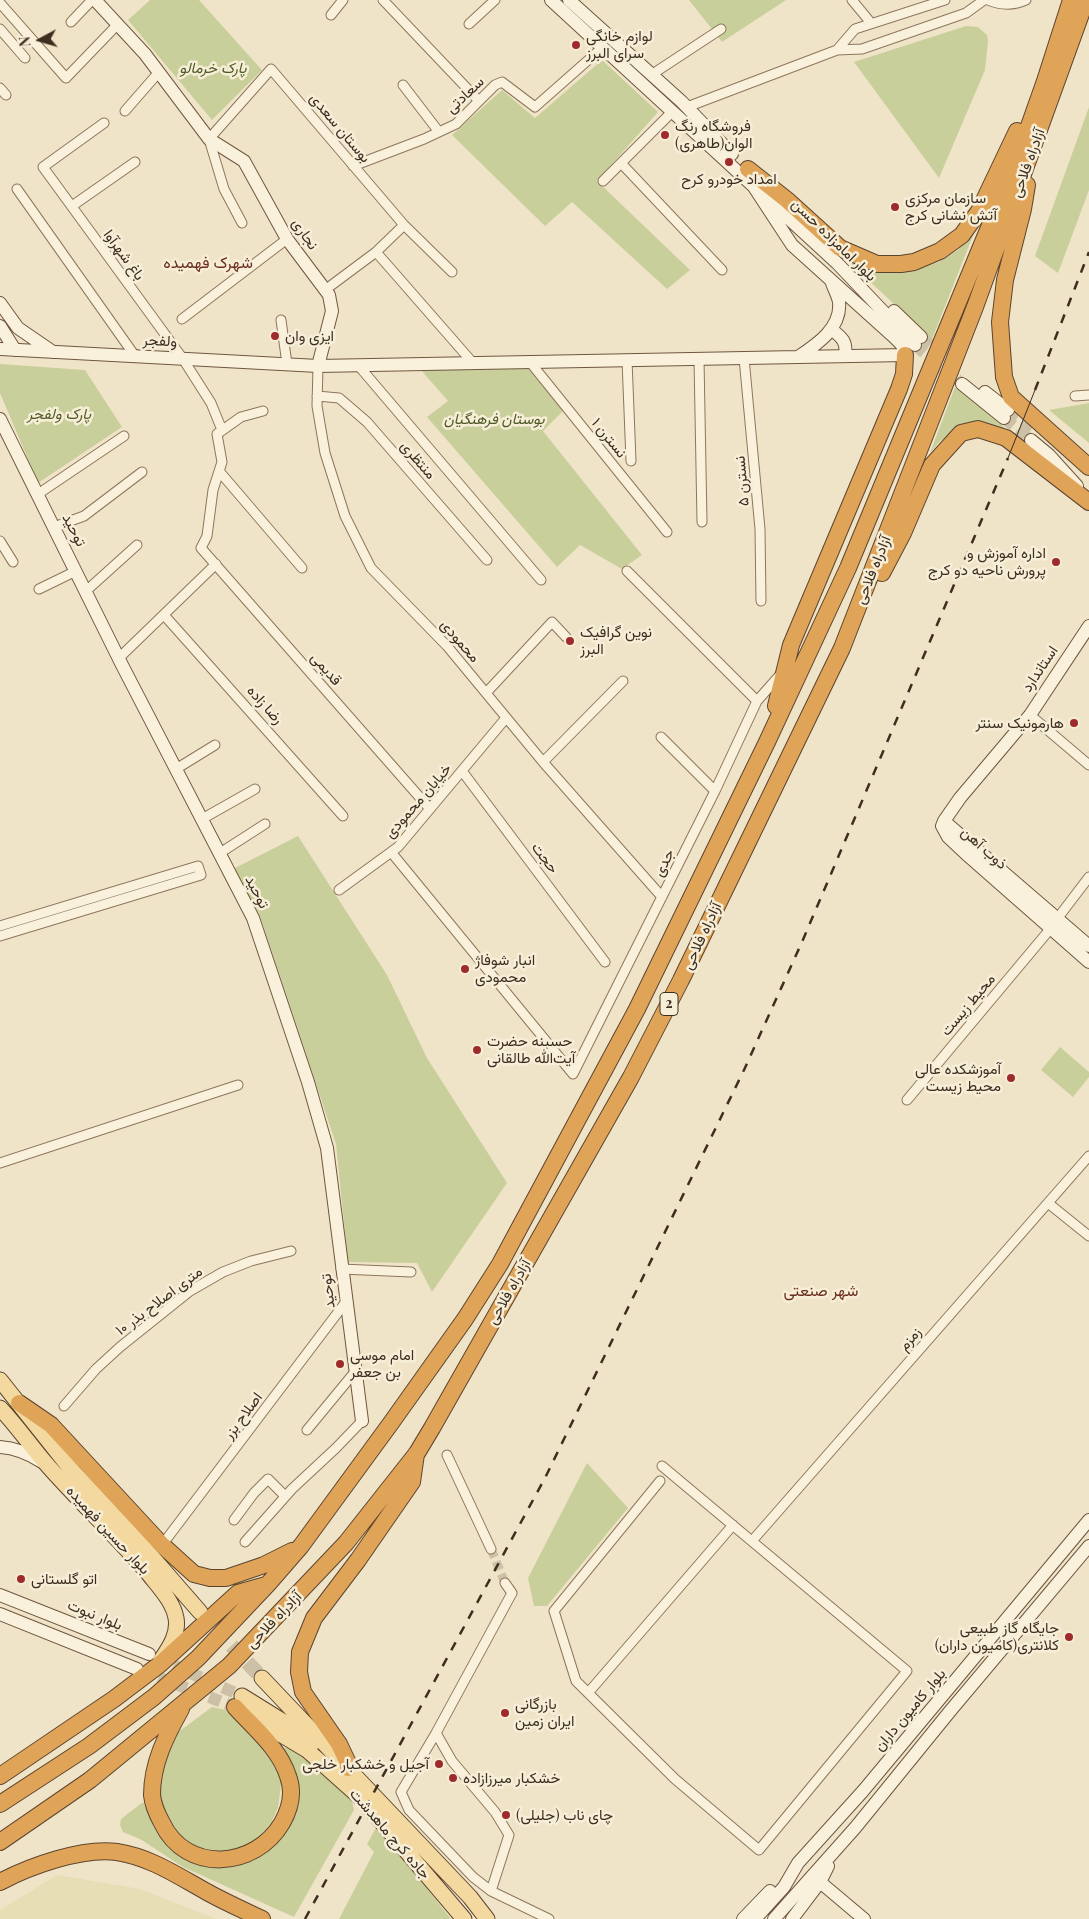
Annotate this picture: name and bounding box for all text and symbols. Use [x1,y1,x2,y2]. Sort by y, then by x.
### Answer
north arrow [15,15,65,65]
place label: لوازم خانگی سرای البرز [586,27,653,62]
text: N [15,36,35,48]
marker: لوازم خانگی سرای البرز [570,39,582,51]
park label: پارک خرمالو [180,59,246,77]
street label: سعادتی [442,73,488,117]
street label: بوستان سعدی [306,89,374,167]
place label: فروشگاه رنگ الوان(طاهری) [675,117,752,152]
street label: آزادراه فلاحی [1007,126,1049,200]
marker: فروشگاه رنگ الوان(طاهری) [659,129,671,141]
marker: امداد خودرو کرح [723,156,735,168]
place label: امداد خودرو کرح [681,170,777,188]
place label: سازمان مرکزی آتش نشانی کرج [905,189,997,224]
street label: بلوار امامزاده حسن [788,195,880,285]
marker: سازمان مرکزی آتش نشانی کرج [889,201,901,213]
street label: نجاری [288,215,322,253]
street label: باغ شهرآوا [100,226,148,284]
district label: شهرک فهمیده [163,253,253,273]
place label: ایزی وان [285,327,334,345]
marker: ایزی وان [269,330,281,342]
street label: ولفجر [142,331,178,351]
park label: پارک ولفجر [27,405,91,423]
park label: بوستان فرهنگیان [444,410,544,428]
street label: نسترن ۱ [588,415,630,461]
street label: منتظری [396,437,440,483]
street label: نسترن ۵ [731,455,753,507]
street label: توحید [58,510,90,550]
street label: آزادراه فلاحی [851,533,895,607]
place label: اداره آموزش و پرورش ناحیه دو کرج [928,544,1046,579]
marker: اداره آموزش و پرورش ناحیه دو کرج [1050,556,1062,568]
street label: محمودی [436,616,484,666]
place label: نوین گرافیک البرز [580,623,652,658]
marker: نوین گرافیک البرز [564,635,576,647]
street label: استاندارد [1018,642,1062,696]
street label: قدیمی [307,649,345,689]
street label: رضا زاده [243,682,287,728]
place label: هارمونیک سنتر [975,714,1064,732]
marker: هارمونیک سنتر [1068,717,1080,729]
street label: خیابان محمودی [381,760,455,842]
street label: ذوب آهن [957,823,1011,873]
street label: حجت [528,839,562,877]
street label: جدی [649,846,679,880]
street label: توحید [241,872,273,912]
street label: آزادراه فلاحی [679,899,725,973]
place label: انبار شوفاژ محمودی [475,951,535,986]
marker: انبار شوفاژ محمودی [459,963,471,975]
street label: محیط زیست [937,970,999,1040]
road number: 2 [660,992,678,1016]
place label: حسینه حضرت آیت‌الله طالقانی [487,1032,575,1067]
marker: حسینه حضرت آیت‌الله طالقانی [471,1044,483,1056]
place label: آموزشکده عالی محیط زیست [915,1060,1001,1095]
marker: آموزشکده عالی محیط زیست [1005,1072,1017,1084]
street label: آزادراه فلاحی [483,1256,535,1328]
street label: ۱۰ متری اصلاح بذر [112,1262,206,1340]
street label: توحید [317,1273,339,1309]
district label: شهر صنعتی [784,1281,858,1301]
street label: زمزم [895,1323,925,1355]
place label: امام موسی بن جعفر [350,1346,414,1381]
marker: امام موسی بن جعفر [334,1358,346,1370]
street label: اصلاح بزر [220,1389,266,1443]
street label: بلوار حسین فهمیده [62,1482,154,1578]
place label: اتو گلستانی [31,1570,97,1588]
marker: اتو گلستانی [15,1573,27,1585]
street label: آزادراه فلاحی [242,1588,306,1652]
street label: بلوار نبوت [65,1596,125,1634]
place label: جایگاه گاز طبیعی کلانتری(کامیون داران) [935,1619,1059,1654]
marker: جایگاه گاز طبیعی کلانتری(کامیون داران) [1063,1631,1075,1643]
street label: بلوار کامیون داران [870,1665,950,1755]
place label: بازرگانی ایران زمین [515,1695,575,1730]
marker: بازرگانی ایران زمین [499,1707,511,1719]
place label: آجیل و خشکبار خلجی [302,1755,429,1773]
marker: آجیل و خشکبار خلجی [433,1758,445,1770]
place label: خشکبار میرزازاده [463,1769,560,1787]
marker: خشکبار میرزازاده [447,1772,459,1784]
street label: جاده کرج ماهدشت [346,1785,434,1883]
place label: چای ناب (جلیلی) [516,1806,613,1824]
marker: چای ناب (جلیلی) [500,1809,512,1821]

